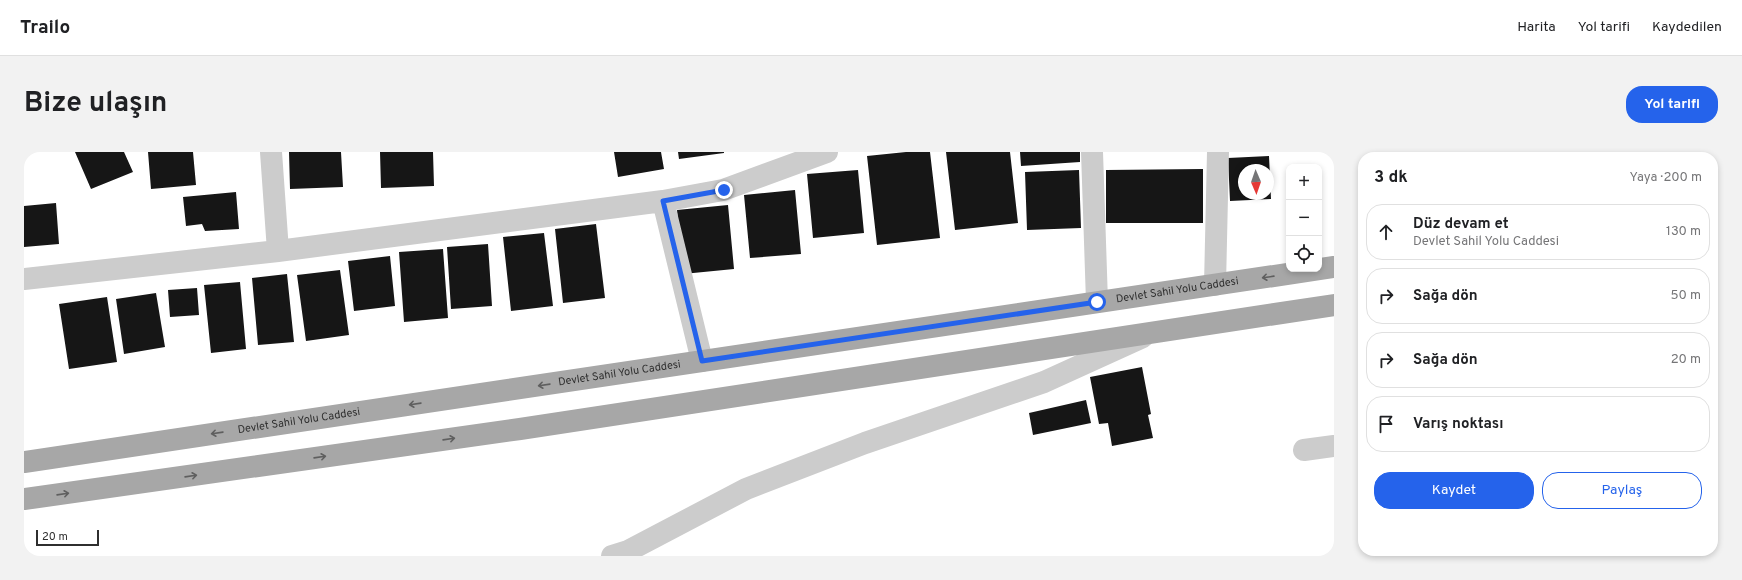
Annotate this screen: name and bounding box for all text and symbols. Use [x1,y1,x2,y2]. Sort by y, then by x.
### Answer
text: Trailo [20,16,70,40]
text: Harita [1517,19,1556,36]
text: Yol tarifi [1578,19,1630,36]
text: Kaydedilen [1652,19,1722,36]
text: Bize ulaşın [24,86,167,122]
button: Yol tarifi [1626,86,1718,123]
north arrow [1238,164,1274,200]
map controls [1286,164,1322,272]
button: + [1286,164,1322,200]
text: 3 dk [1374,167,1408,189]
text: Yaya · 200 m [1630,170,1702,186]
route end [715,181,733,199]
button: − [1286,200,1322,236]
text: Düz devam et [1413,215,1509,234]
icon: ahead [1375,221,1397,243]
text: 130 m [1666,224,1701,240]
text: Devlet Sahil Yolu Caddesi [1413,234,1559,250]
button: locate [1286,236,1322,272]
one-way arrow [1262,273,1275,281]
street label: Devlet Sahil Yolu Caddesi [1115,274,1240,306]
icon: right [1375,285,1397,307]
text: Sağa dön [1413,287,1478,306]
text: 50 m [1671,288,1701,304]
route start [1088,293,1106,311]
icon: right [1375,349,1397,371]
text: Sağa dön [1413,351,1478,370]
text: 20 m [1671,352,1701,368]
street label: Devlet Sahil Yolu Caddesi [557,357,682,389]
one-way arrow [538,381,551,389]
one-way arrow [409,400,422,408]
street label: Devlet Sahil Yolu Caddesi [237,405,361,437]
icon: arrive [1375,413,1397,435]
text: Varış noktası [1413,415,1504,434]
one-way arrow [211,429,224,437]
one-way arrow [442,435,455,443]
one-way arrow [313,454,326,461]
one-way arrow [184,472,197,480]
button: Kaydet [1374,472,1534,509]
button: Paylaş [1542,472,1702,509]
one-way arrow [56,490,69,498]
scale bar [36,528,99,547]
text: 20 m [42,530,68,544]

